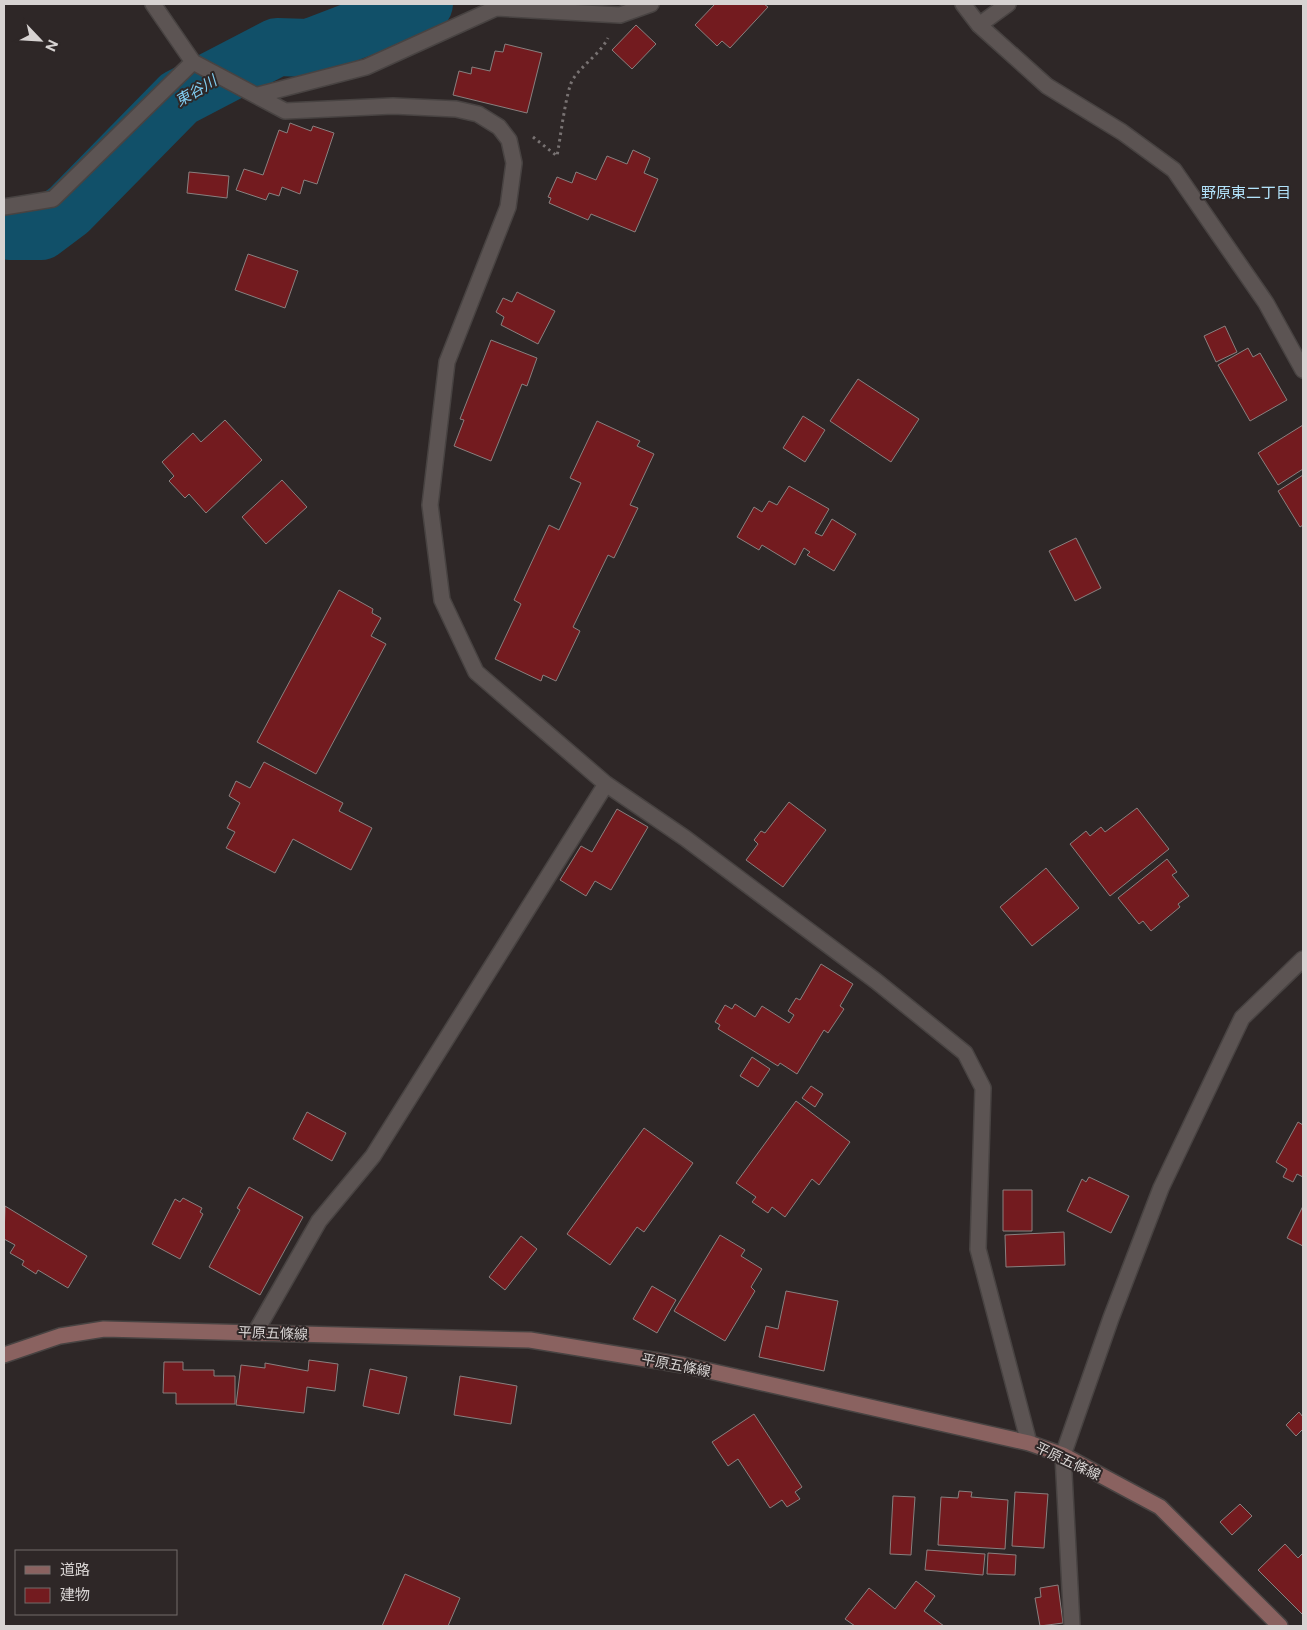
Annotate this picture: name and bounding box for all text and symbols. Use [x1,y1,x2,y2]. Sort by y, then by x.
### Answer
north arrow [15,15,65,65]
text: N [42,37,61,54]
water label: 東谷川 [172,71,221,109]
district label: 野原東二丁目 [1201,184,1291,201]
street label: 平原五條線 [238,1324,308,1342]
street label: 平原五條線 [640,1350,712,1380]
street label: 平原五條線 [1033,1439,1103,1483]
legend [15,1550,178,1615]
text: 道路 [60,1561,90,1578]
text: 建物 [60,1586,90,1603]

